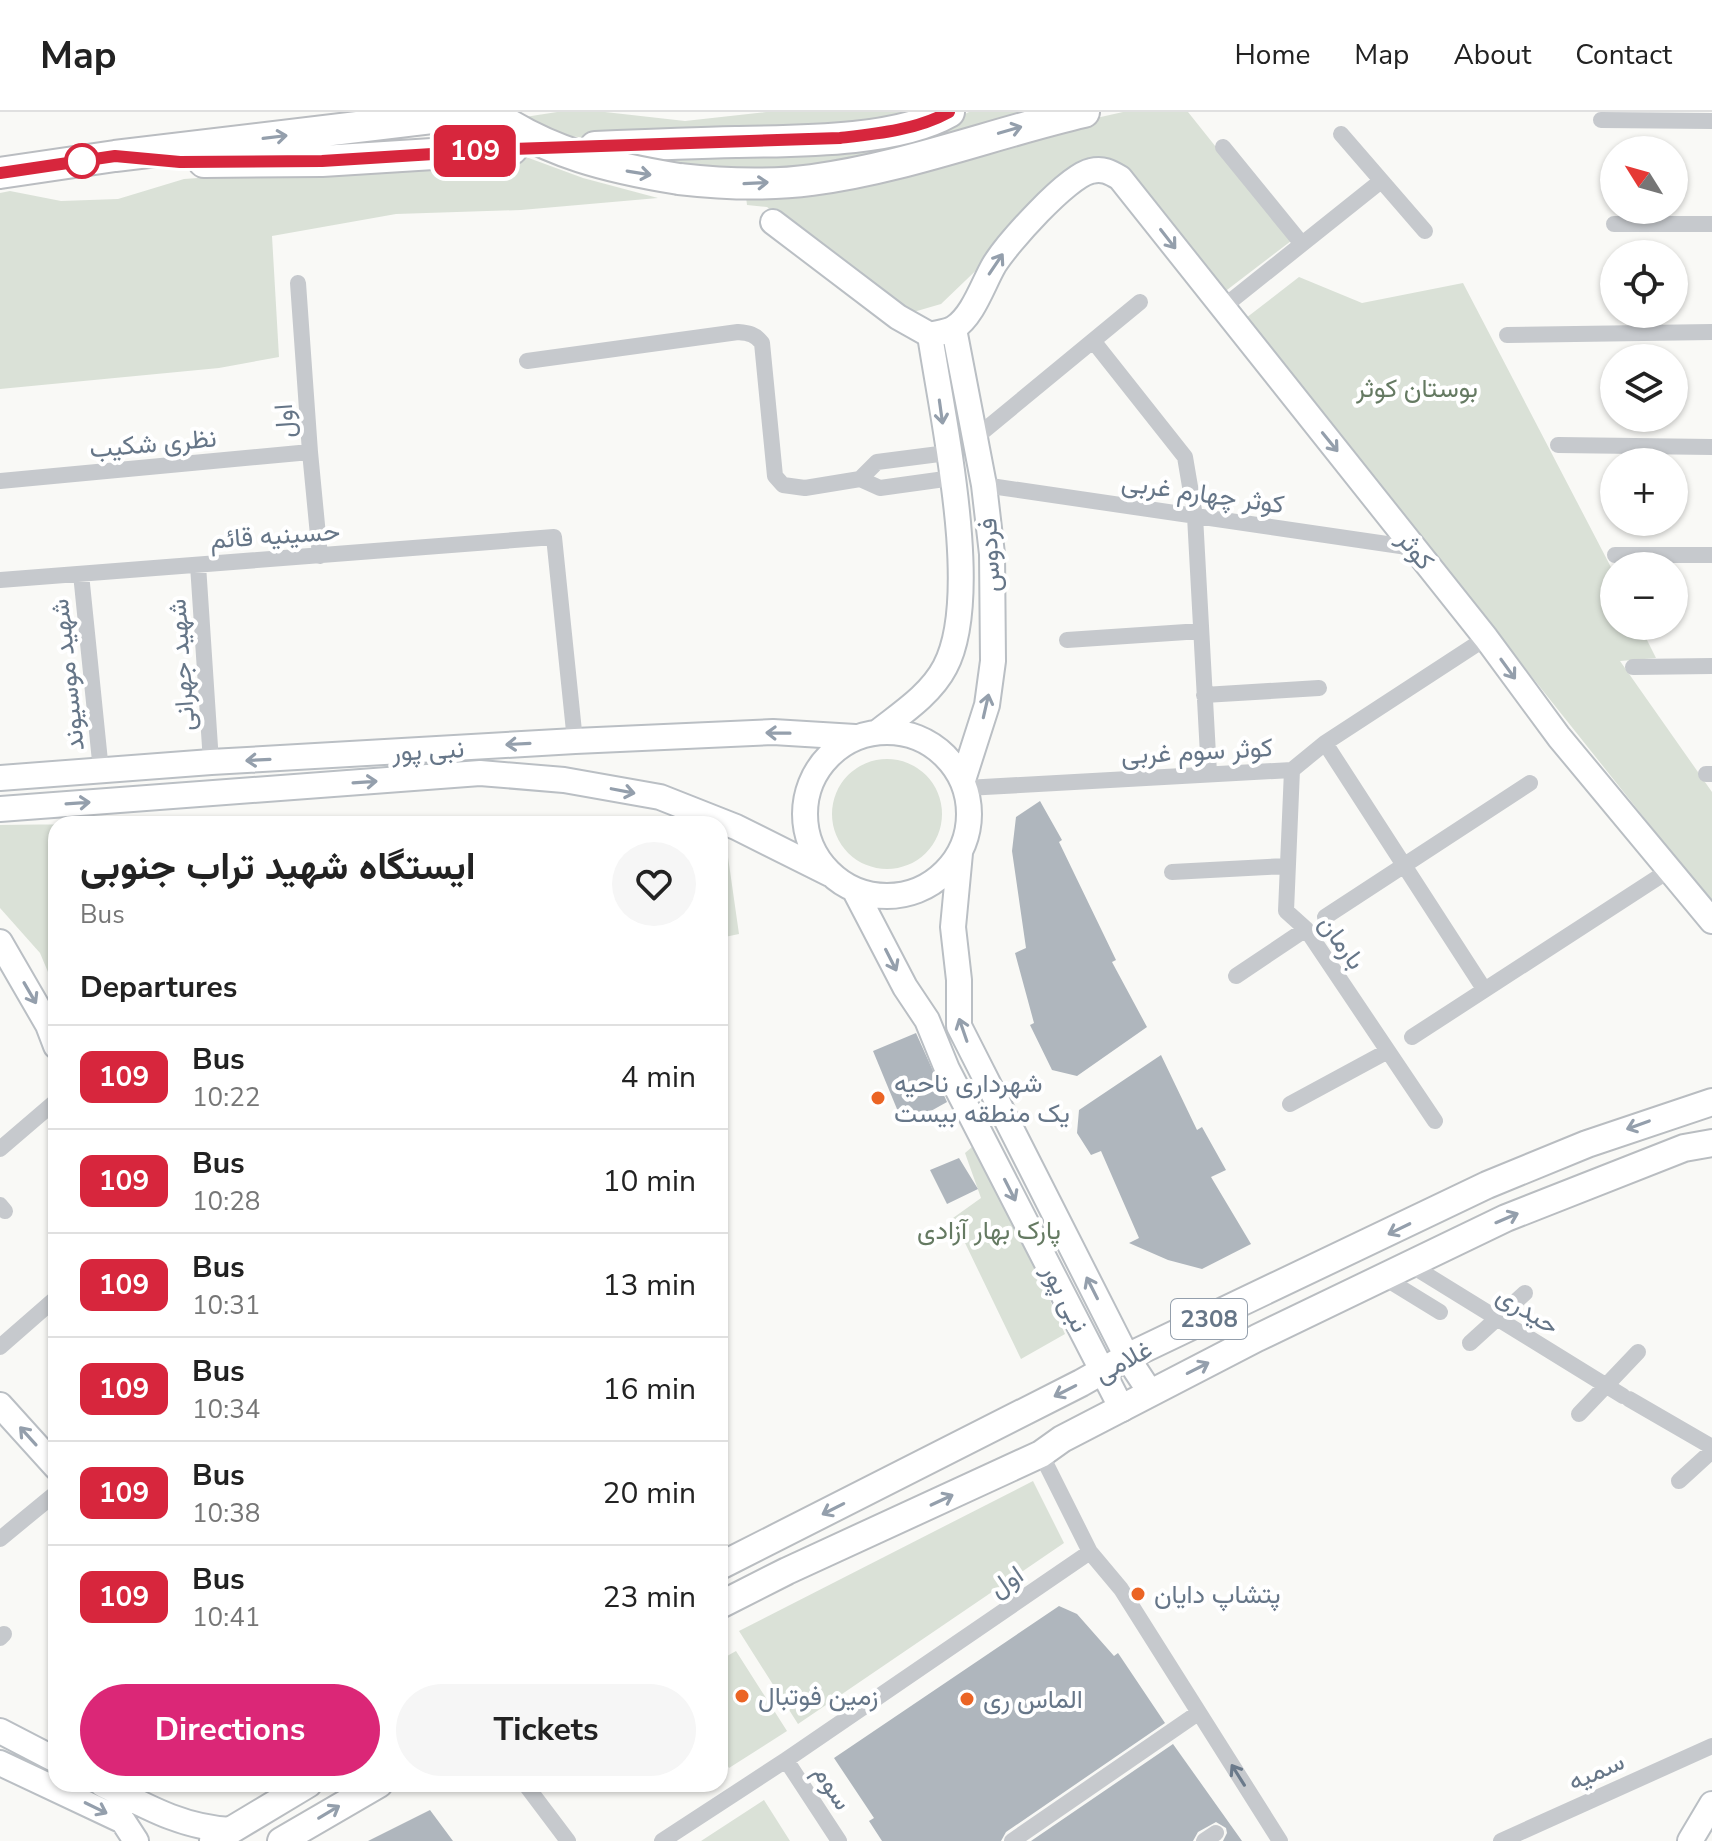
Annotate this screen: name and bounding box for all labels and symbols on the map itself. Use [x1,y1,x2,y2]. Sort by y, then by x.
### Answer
one-way arrow [996,122,1022,137]
line badge: 109 [429,125,521,177]
one-way arrow [262,129,287,144]
north arrow [1600,136,1688,224]
unlabelled marker [65,144,99,178]
one-way arrow [626,166,651,181]
one-way arrow [742,176,769,191]
one-way arrow [1159,228,1177,249]
one-way arrow [988,253,1004,275]
park label: بوستان کوثر [1355,371,1478,406]
one-way arrow [934,399,949,424]
street label: اول [266,403,303,439]
street label: نظری شکیب [88,421,218,466]
one-way arrow [1321,432,1339,452]
street label: کوثر چهارم غربی [1119,465,1287,522]
street label: حسینیه قائم [209,513,341,558]
street label: فردوس [970,517,1009,593]
street label: کوثر [1388,523,1442,577]
street label: شهید موسیوند [42,597,93,753]
street label: شهید جهرانی [159,598,204,732]
one-way arrow [1500,657,1517,679]
one-way arrow [979,693,994,719]
one-way arrow [765,725,792,740]
street label: کوثر سوم غربی [1120,730,1274,773]
street label: نبی پور [390,731,465,770]
one-way arrow [505,737,532,752]
one-way arrow [245,752,272,767]
one-way arrow [351,774,378,789]
one-way arrow [610,784,636,799]
one-way arrow [64,795,91,810]
street label: بارمان [1310,908,1373,977]
one-way arrow [883,947,899,971]
one-way arrow [22,981,38,1004]
one-way arrow [955,1019,970,1043]
place label: شهرداری ناحیه یک منطقه بیست [894,1066,1070,1131]
marker: شهرداری ناحیه یک منطقه بیست [869,1089,887,1107]
one-way arrow [1626,1119,1650,1133]
one-way arrow [1003,1178,1018,1202]
one-way arrow [1495,1210,1519,1225]
park label: پارک بهار آزادی [917,1213,1061,1248]
one-way arrow [1388,1222,1412,1237]
street label: نبی پور [1033,1257,1098,1338]
one-way arrow [1084,1276,1099,1300]
street label: حیدری [1490,1278,1566,1343]
road number: 2308 [1171,1299,1247,1339]
street label: غلامی [1088,1332,1158,1391]
one-way arrow [1185,1360,1209,1375]
one-way arrow [1053,1384,1077,1400]
one-way arrow [19,1426,38,1447]
one-way arrow [930,1492,954,1507]
one-way arrow [821,1501,845,1517]
street label: اول [982,1557,1030,1605]
place label: پتشاپ دایان [1154,1577,1281,1612]
marker: پتشاپ دایان [1129,1585,1147,1603]
place label: زمین فوتبال [758,1679,878,1714]
place label: الماس ری [983,1682,1083,1717]
marker: زمین فوتبال [733,1687,751,1705]
marker: الماس ری [958,1690,976,1708]
street label: سمیه [1562,1744,1630,1799]
street label: سوم [805,1758,860,1817]
one-way arrow [1229,1764,1245,1787]
one-way arrow [84,1801,108,1816]
one-way arrow [317,1804,341,1819]

